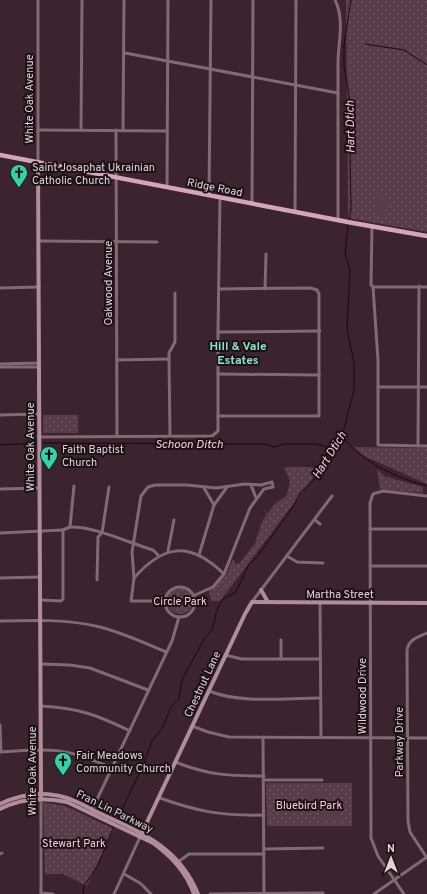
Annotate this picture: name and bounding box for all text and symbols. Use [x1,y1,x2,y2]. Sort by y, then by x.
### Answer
street label: White Oak Avenue [23,54,37,144]
water label: Hart Dtich [343,100,359,154]
place label: Saint Josaphat Ukrainian Catholic Church [32,161,155,188]
church icon: Saint Josaphat Ukrainian Catholic Church [9,163,29,188]
street label: Ridge Road [186,176,244,200]
street label: Oakwood Avenue [102,241,116,325]
district label: Hill & Vale Estates [209,339,267,369]
street label: White Oak Avenue [24,402,38,492]
water label: Hart Dtich [309,429,351,482]
water label: Schoon Ditch [155,437,224,453]
place label: Faith Baptist Church [62,443,124,470]
church icon: Faith Baptist Church [39,445,59,470]
street label: Martha Street [306,588,374,602]
park label: Circle Park [153,595,207,609]
street label: Chestnut Lane [181,649,224,720]
street label: Wildwood Drive [356,658,370,734]
street label: Parkway Drive [393,707,407,777]
street label: White Oak Avenue [26,726,40,816]
place label: Fair Meadows Community Church [76,749,171,776]
church icon: Fair Meadows Community Church [53,751,73,776]
street label: Fran Lin Parkway [74,787,155,837]
park label: Bluebird Park [276,799,342,813]
park label: Stewart Park [42,837,106,851]
north arrow [371,838,411,878]
text: N [387,842,395,856]

